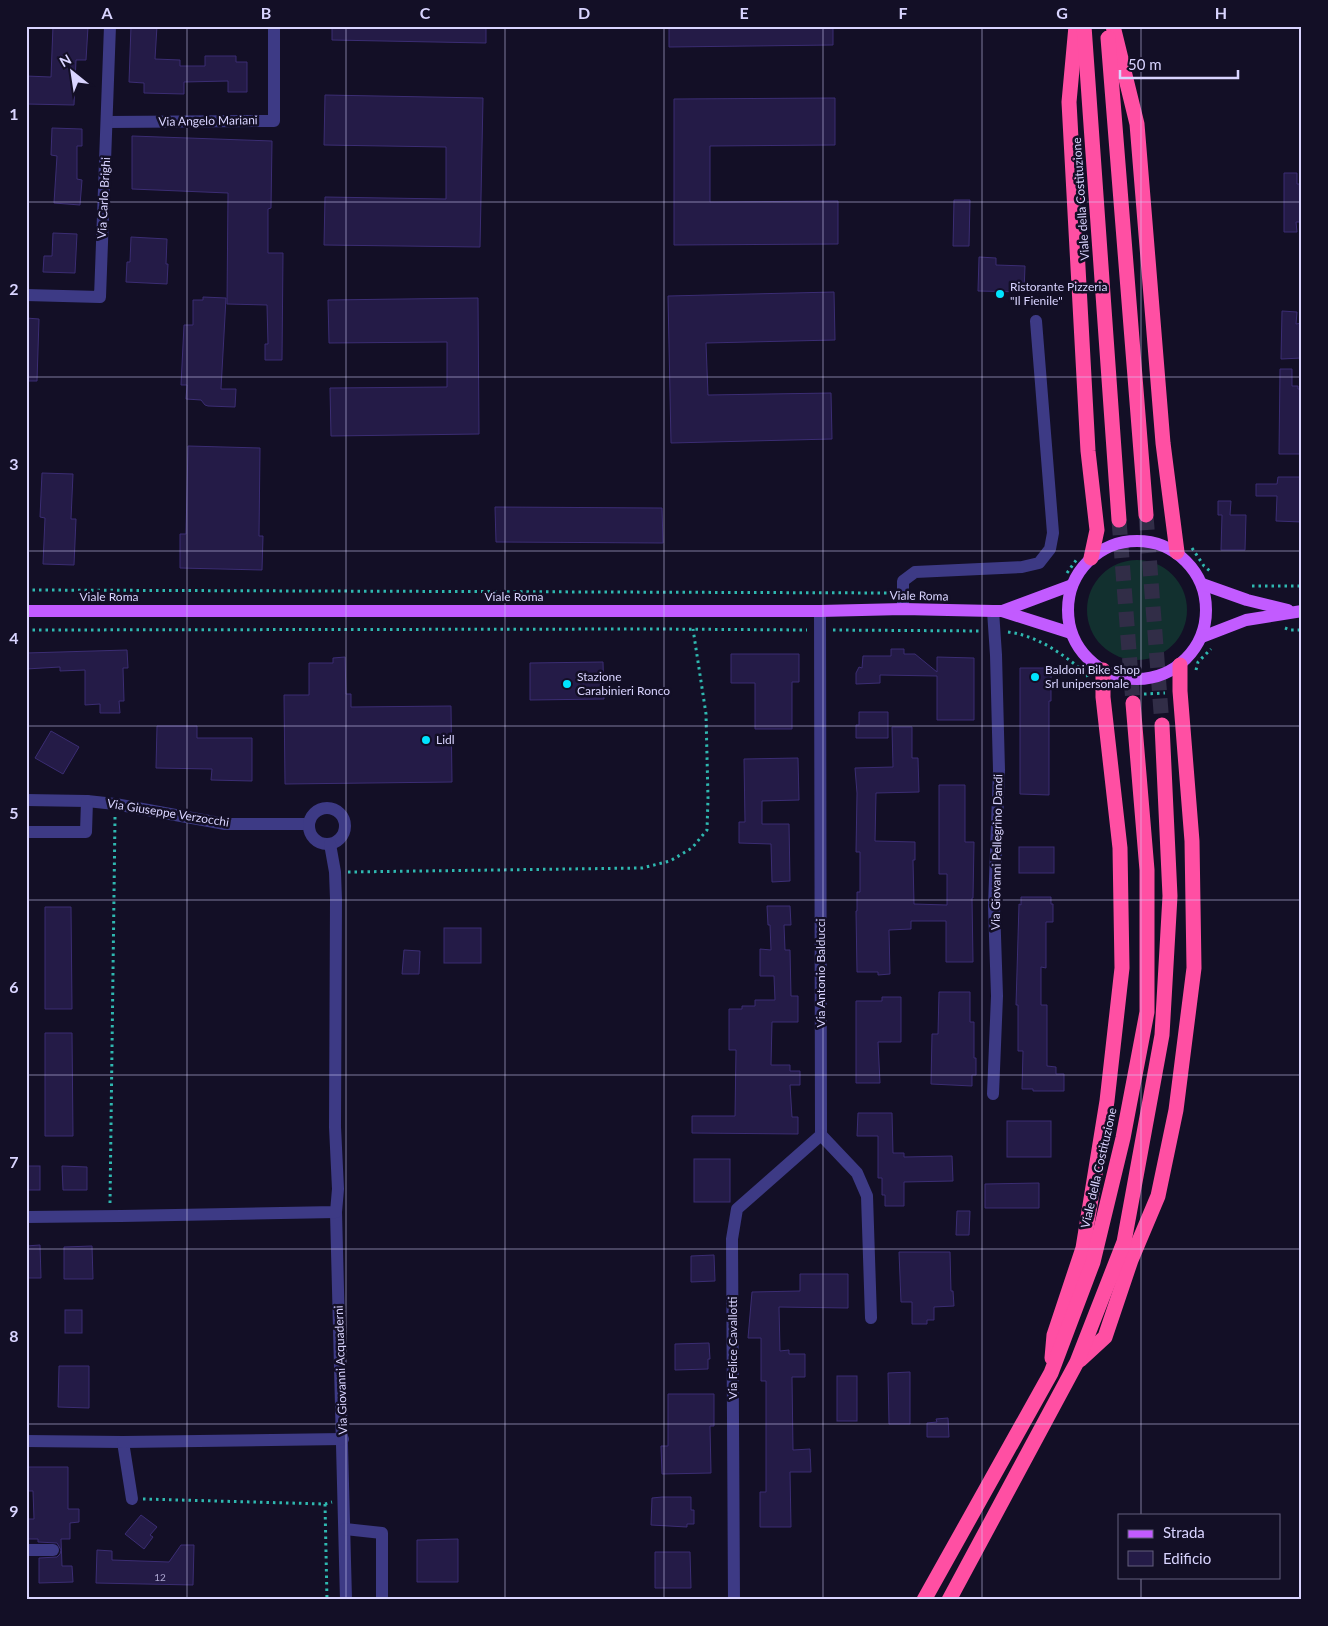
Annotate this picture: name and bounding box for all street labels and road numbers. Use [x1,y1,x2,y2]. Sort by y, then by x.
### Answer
street label: Via Angelo Mariani [158,112,258,129]
street label: Viale della Costituzione [1069,137,1092,261]
street label: Via Carlo Brighi [94,157,113,239]
street label: Viale Roma [889,587,949,604]
street label: Viale Roma [80,589,139,604]
street label: Viale Roma [485,589,544,604]
street label: Via Giovanni Pellegrino Dandi [988,774,1005,930]
street label: Via Giuseppe Verzocchi [106,795,230,830]
street label: Via Antonio Balducci [813,918,828,1027]
street label: Viale della Costituzione [1077,1106,1120,1230]
street label: Via Felice Cavallotti [725,1297,740,1399]
street label: Via Giovanni Acquaderni [331,1305,350,1435]

